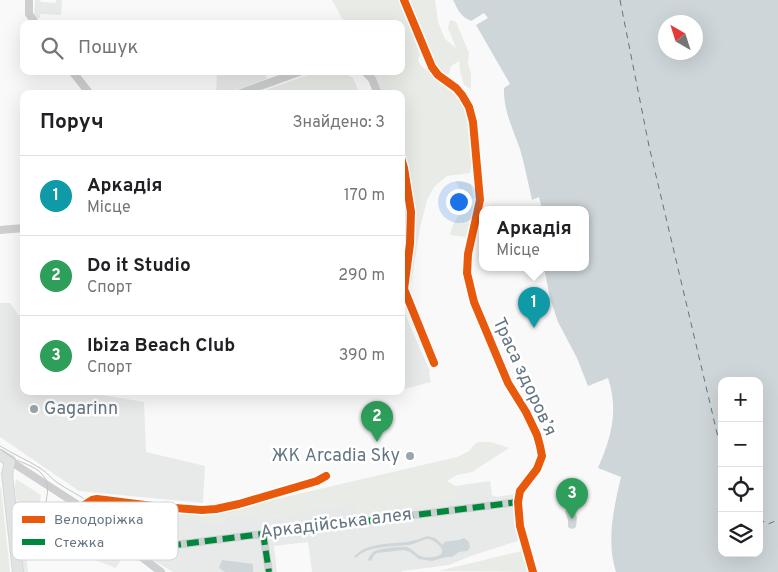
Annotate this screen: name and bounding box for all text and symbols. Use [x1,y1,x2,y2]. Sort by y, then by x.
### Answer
north arrow [658,15,703,60]
search box [20,20,405,75]
icon: search [38,34,66,62]
text: Пошук [78,36,138,60]
text: Поруч [40,109,104,136]
text: Знайдено: 3 [293,113,385,133]
text: Аркадія [87,174,162,198]
text: 1 [53,186,59,206]
text: 170 m [344,186,385,206]
your location [446,189,472,215]
text: Місце [87,198,131,218]
popup [479,206,589,271]
text: Аркадія [496,217,572,241]
text: Місце [496,241,540,261]
text: Do it Studio [87,254,191,278]
text: 2 [51,266,61,286]
text: 290 m [338,266,385,286]
text: Спорт [87,278,132,298]
pin: 1 [518,287,550,328]
street label: Траса здоров’я [487,314,561,440]
text: Ibiza Beach Club [87,334,235,358]
text: 3 [51,346,61,366]
text: 390 m [339,346,385,366]
text: Спорт [87,358,132,378]
map controls [718,377,763,557]
button: + [718,377,763,422]
place label: Gagarinn [44,398,118,421]
pin: 2 [361,401,393,442]
marker: Gagarinn [28,403,40,415]
button: − [718,422,763,467]
place label: ЖК Arcadia Sky [272,445,400,468]
marker: ЖК Arcadia Sky [404,450,416,462]
button: locate [718,467,763,512]
pin: 3 [556,478,588,519]
legend [12,502,178,560]
street label: Аркадійська алея [259,503,413,545]
text: Велодоріжка [54,512,143,529]
button: layers [718,512,763,557]
text: Стежка [54,535,104,552]

